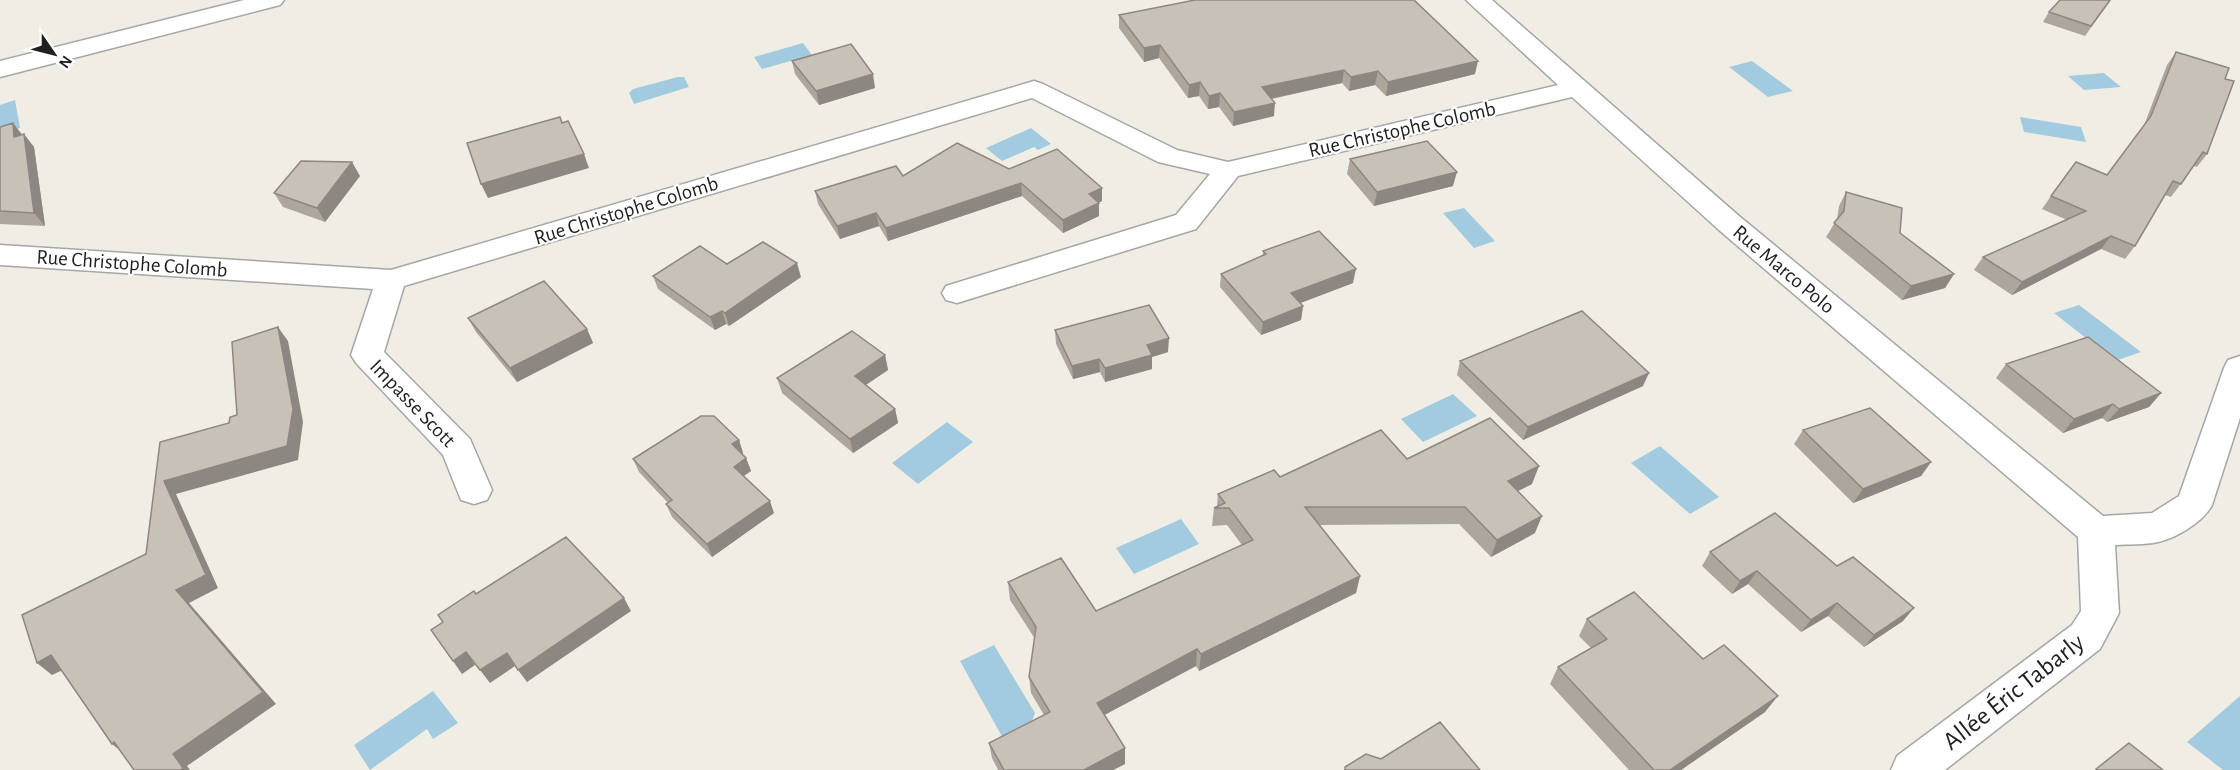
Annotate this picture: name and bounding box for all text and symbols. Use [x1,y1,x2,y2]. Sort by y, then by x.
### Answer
north arrow [24,24,84,84]
text: N [56,53,75,71]
street label: Rue Christophe Colomb [1306,98,1498,161]
street label: Rue Christophe Colomb [532,172,721,249]
street label: Rue Marco Polo [1729,221,1838,318]
street label: Rue Christophe Colomb [36,246,228,281]
street label: Impasse Scott [366,356,460,451]
street label: Allée Éric Tabarly [1937,627,2089,755]

